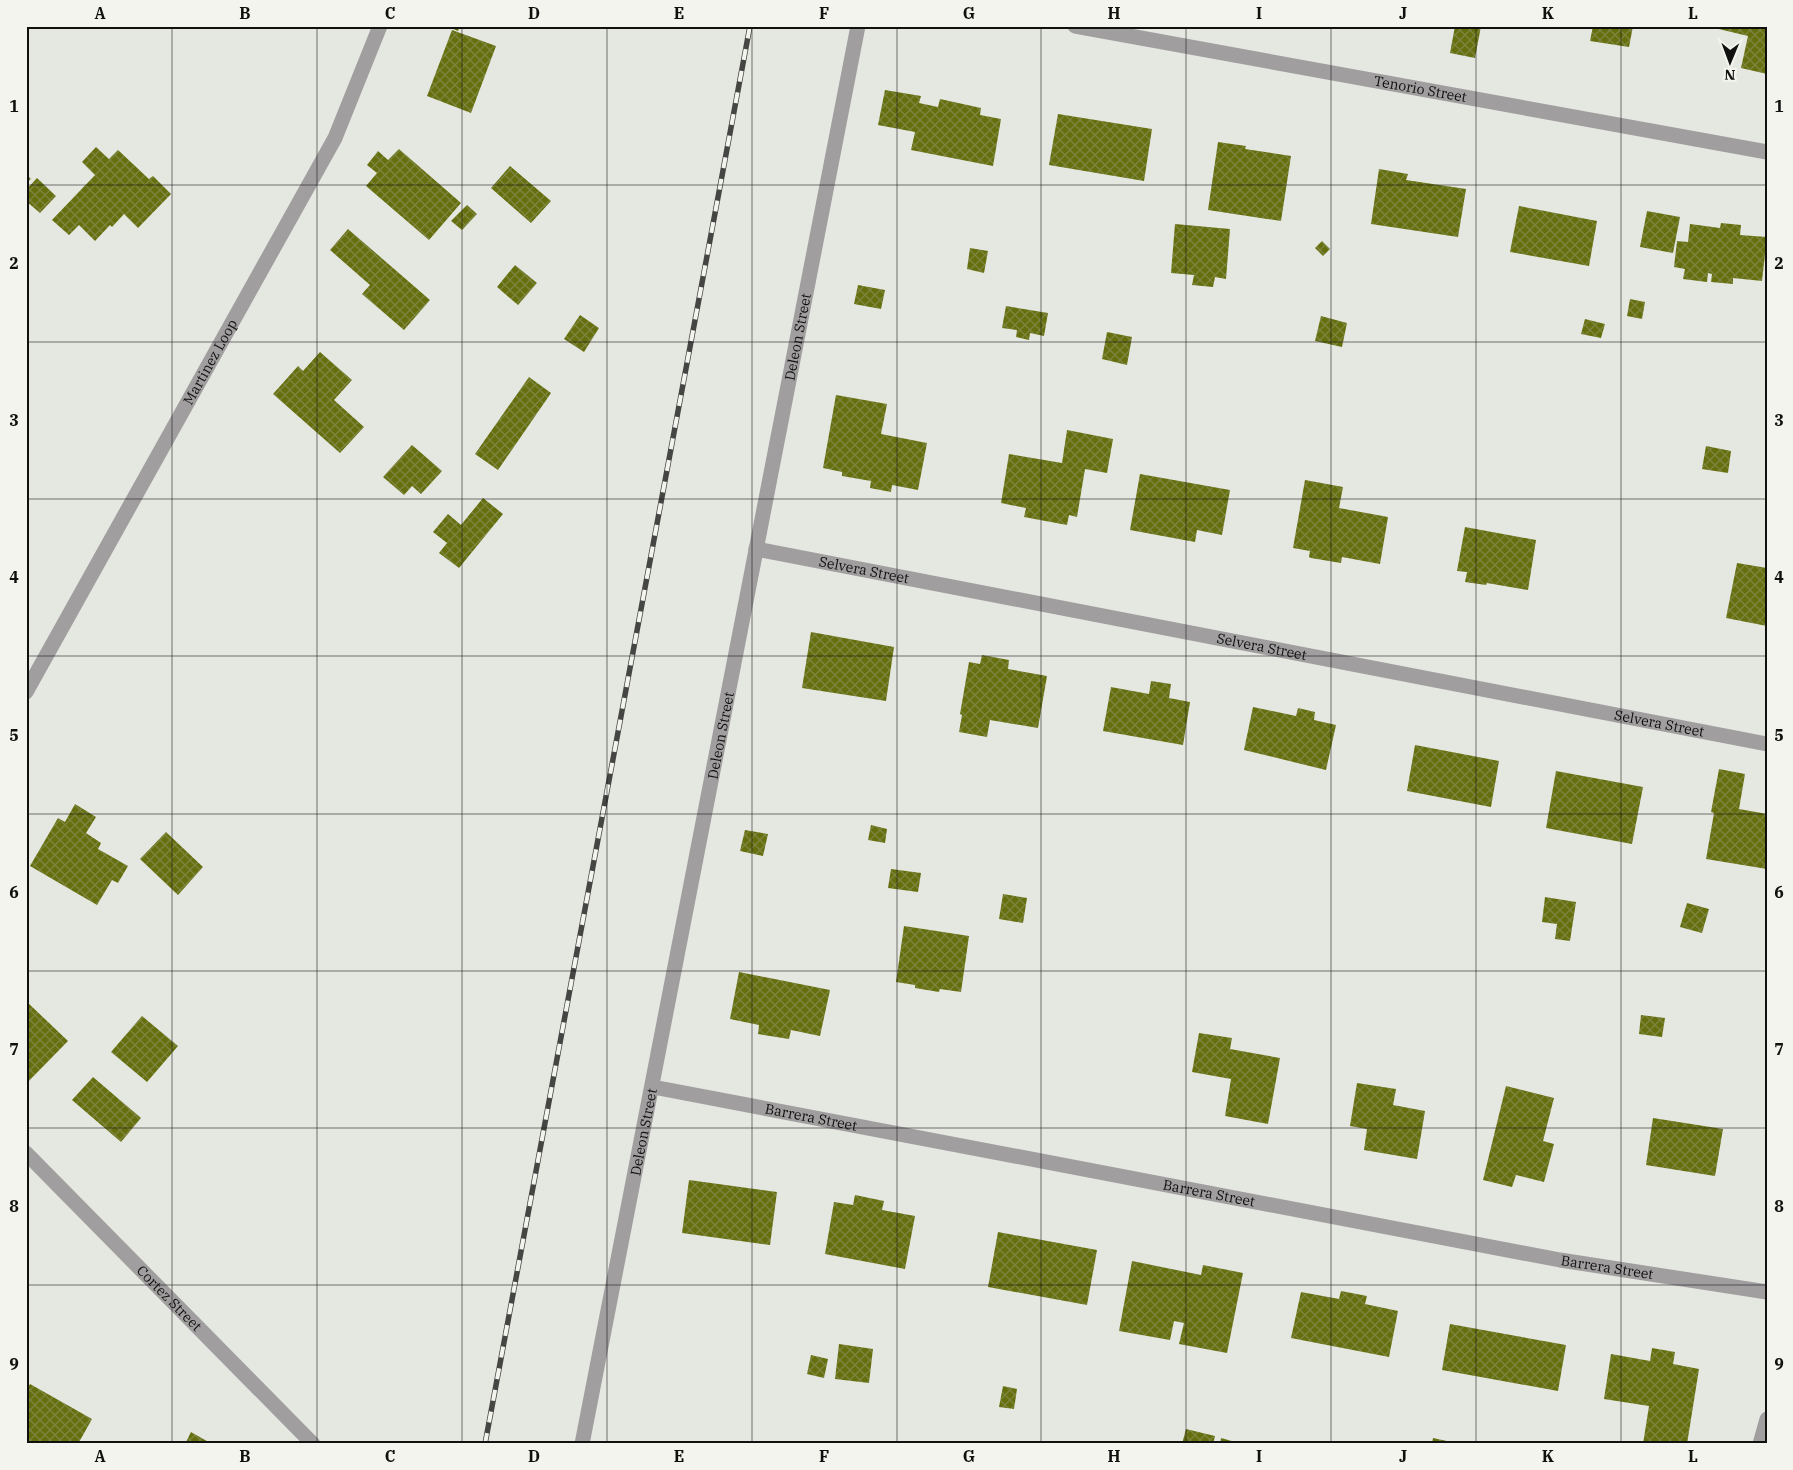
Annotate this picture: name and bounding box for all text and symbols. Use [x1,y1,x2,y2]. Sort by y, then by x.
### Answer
text: A [94,3,106,23]
text: B [239,3,251,23]
text: C [385,3,395,23]
text: D [528,3,540,23]
text: E [674,3,684,23]
text: F [819,3,829,23]
text: G [963,3,975,23]
text: H [1108,3,1121,23]
text: I [1256,3,1262,23]
text: J [1399,3,1407,23]
text: K [1542,3,1555,23]
text: L [1688,3,1698,23]
north arrow [1706,38,1756,88]
text: N [1724,66,1735,84]
street label: Tenorio Street [1372,72,1468,106]
text: 1 [9,96,19,116]
text: 1 [1774,96,1784,116]
text: 2 [9,253,19,273]
text: 2 [1774,253,1784,273]
street label: Deleon Street [781,292,815,382]
street label: Martinez Loop [179,316,241,408]
text: 3 [9,410,19,430]
text: 3 [1774,410,1784,430]
street label: Selvera Street [817,552,911,587]
text: 4 [9,567,19,587]
text: 4 [1774,567,1784,587]
street label: Selvera Street [1215,629,1308,664]
street label: Deleon Street [703,690,738,781]
street label: Selvera Street [1613,706,1706,741]
text: 5 [9,725,19,745]
text: 5 [1774,725,1784,745]
text: 6 [9,882,19,902]
text: 6 [1774,882,1784,902]
text: 7 [9,1039,19,1059]
text: 7 [1774,1039,1784,1059]
street label: Deleon Street [626,1087,661,1177]
street label: Barrera Street [764,1100,859,1135]
street label: Barrera Street [1161,1175,1257,1211]
text: 8 [9,1196,19,1216]
text: 8 [1774,1196,1784,1216]
street label: Barrera Street [1560,1251,1655,1283]
street label: Cortez Street [133,1262,206,1335]
text: 9 [9,1354,19,1374]
text: 9 [1774,1354,1784,1374]
text: A [94,1446,106,1466]
text: B [239,1446,251,1466]
text: C [385,1446,395,1466]
text: D [528,1446,540,1466]
text: E [674,1446,684,1466]
text: F [819,1446,829,1466]
text: G [963,1446,975,1466]
text: H [1108,1446,1121,1466]
text: I [1256,1446,1262,1466]
text: J [1399,1446,1407,1466]
text: K [1542,1446,1555,1466]
text: L [1688,1446,1698,1466]

